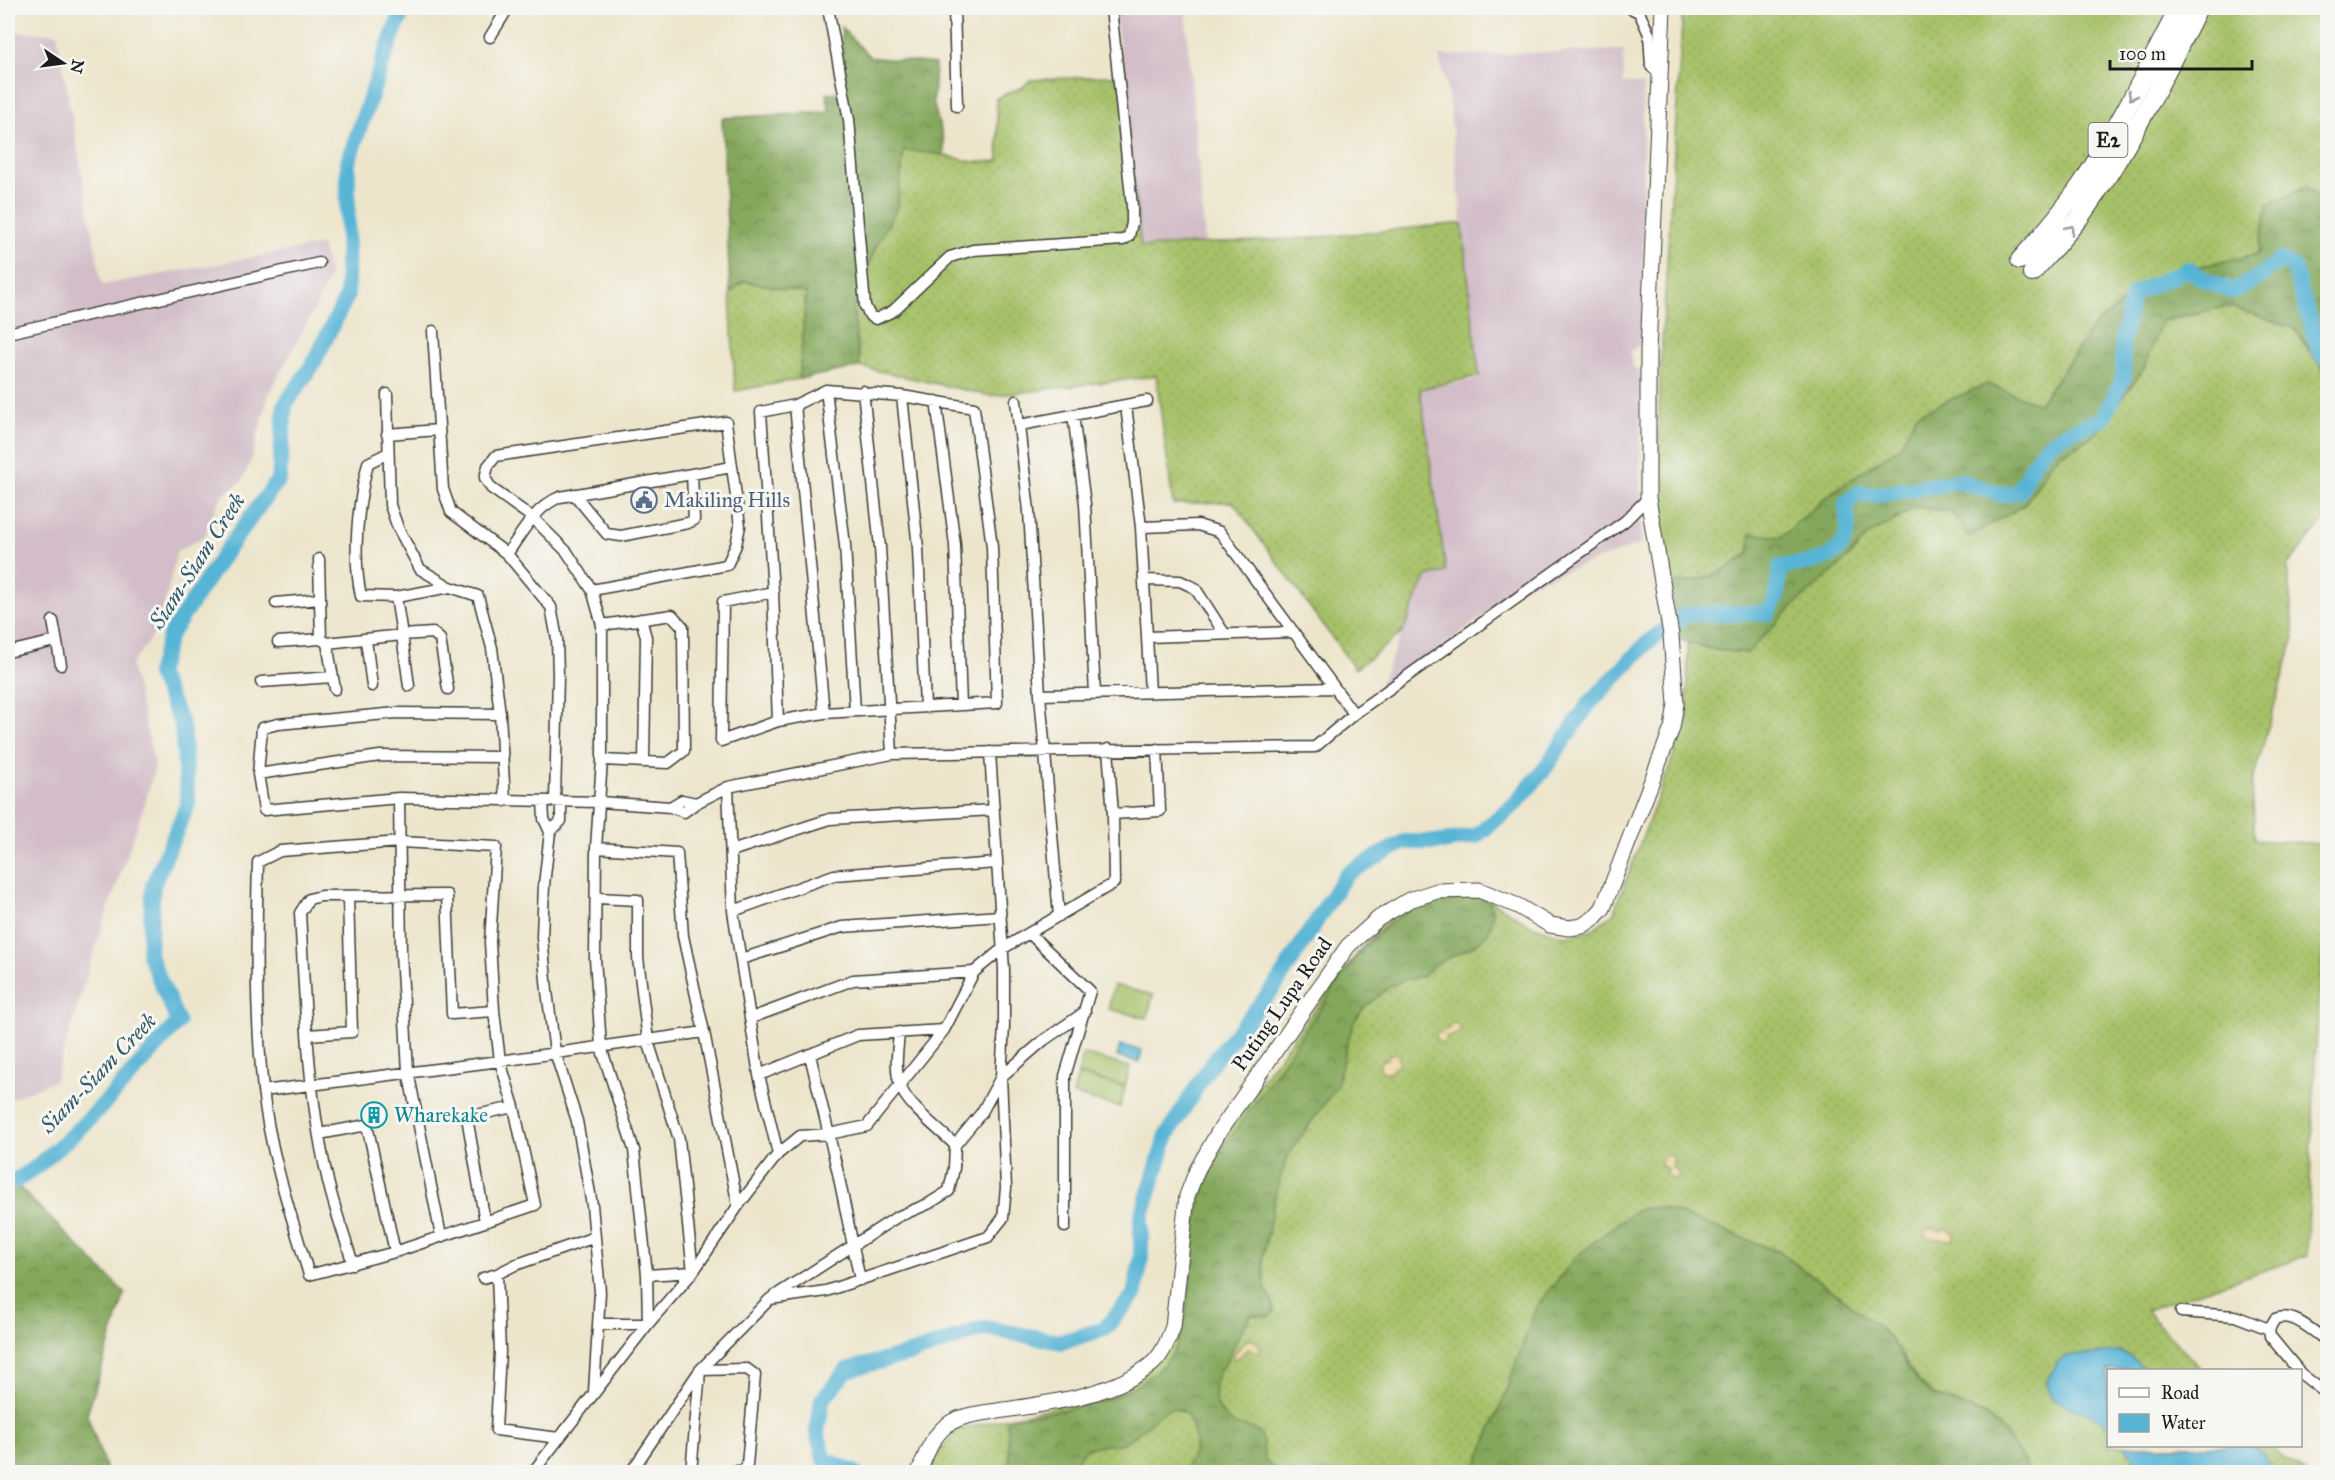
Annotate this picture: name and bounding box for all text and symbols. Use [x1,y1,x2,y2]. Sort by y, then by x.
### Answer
north arrow [33,33,93,93]
scale bar [2110,33,2252,71]
text: 100 m [2119,43,2166,65]
text: N [66,58,88,75]
one-way arrow [2128,90,2139,101]
road number: E2 [2088,123,2128,157]
one-way arrow [2063,225,2074,236]
public building icon: Makiling Hills [629,485,659,515]
place label: Makiling Hills [664,487,790,513]
water label: Siam-Siam Creek [143,488,251,635]
street label: Puting Lupa Road [1226,932,1338,1076]
water label: Siam-Siam Creek [33,1007,162,1139]
building icon: Wharekake [359,1100,389,1130]
place label: Wharekake [394,1102,488,1128]
legend [2107,1369,2302,1447]
text: Road [2161,1382,2199,1404]
text: Water [2161,1412,2206,1434]

